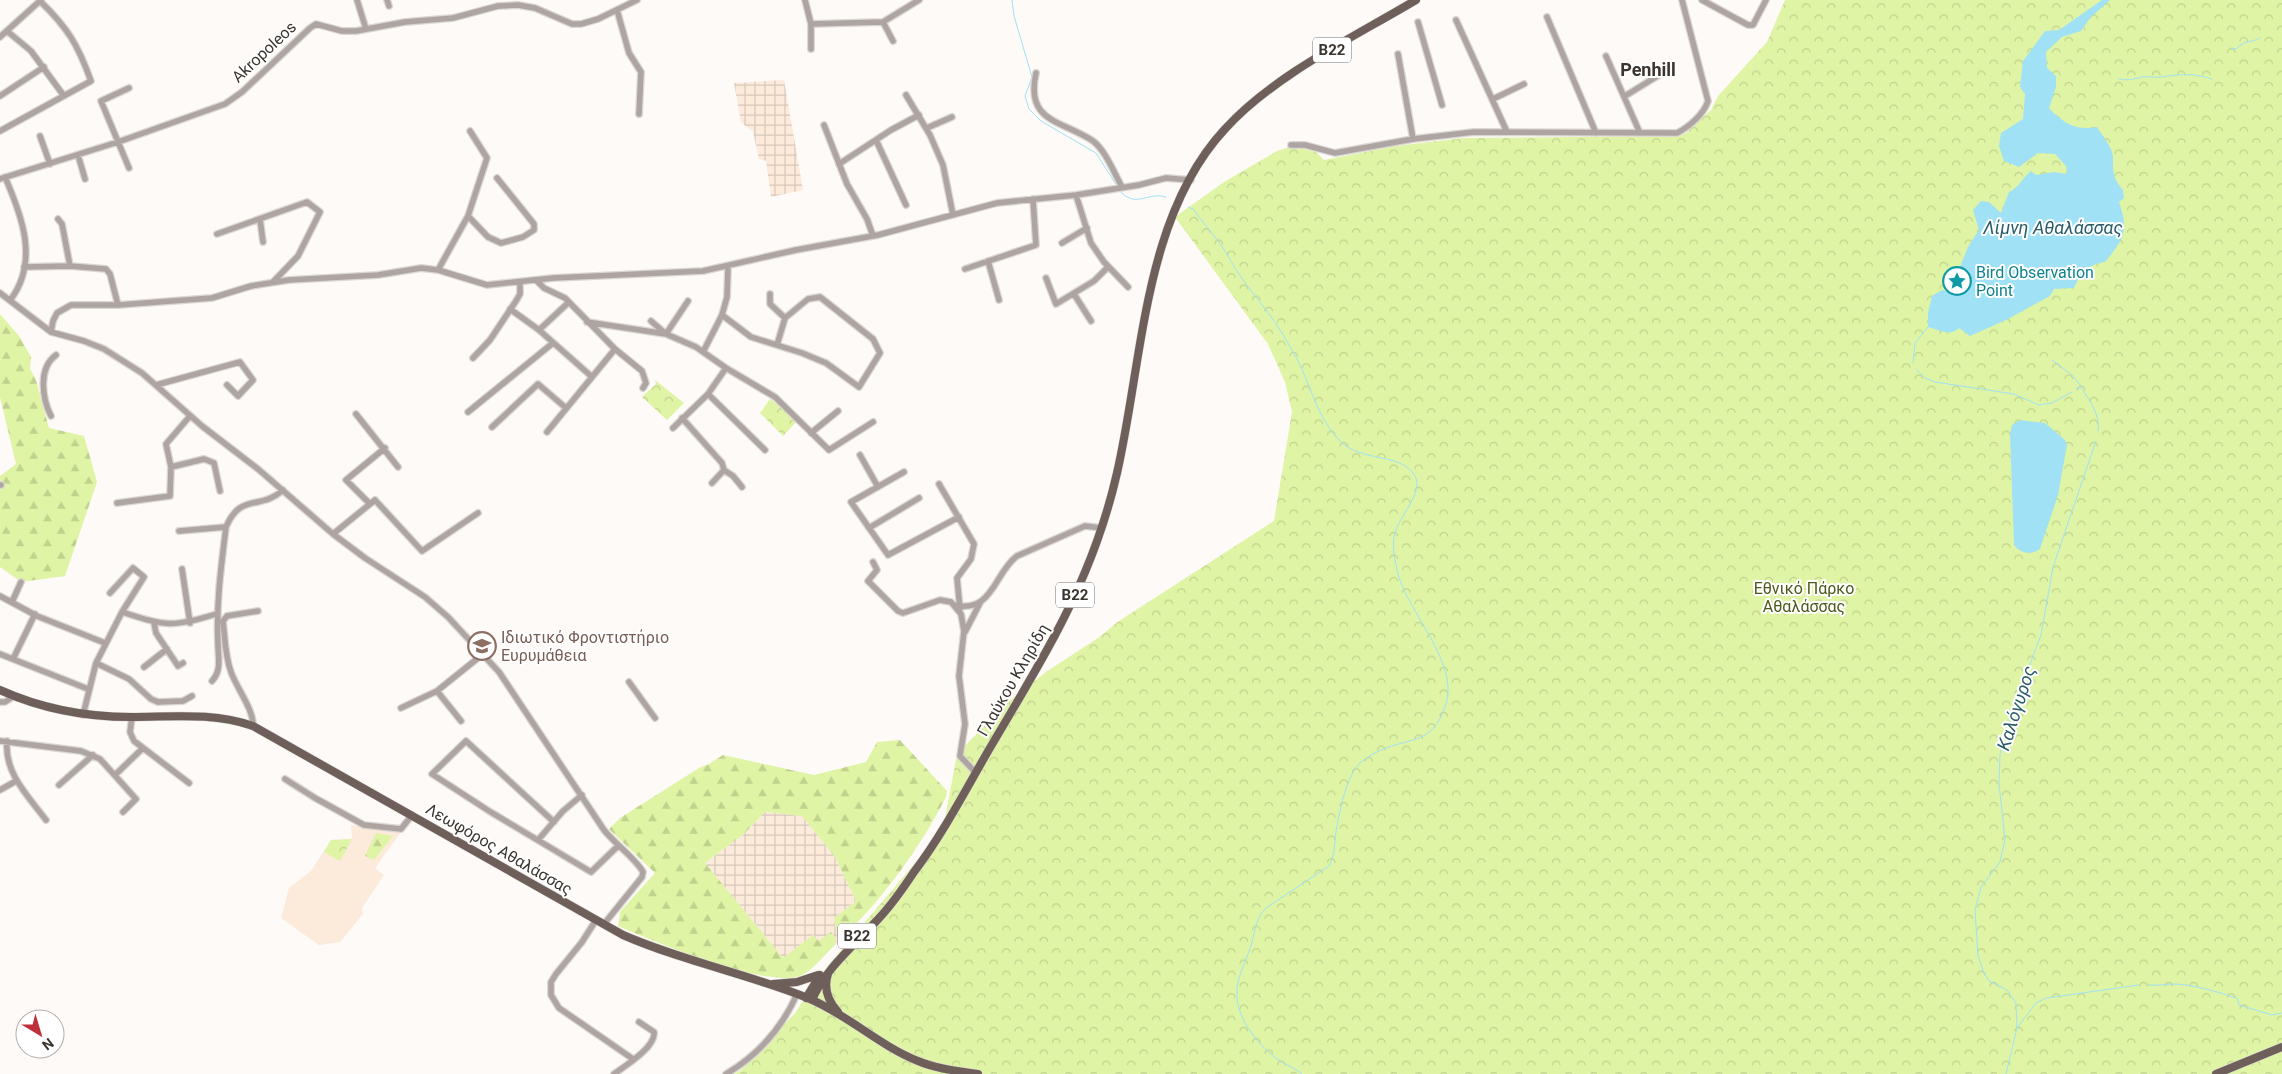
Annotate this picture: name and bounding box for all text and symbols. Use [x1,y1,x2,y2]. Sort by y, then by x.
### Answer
street label: Akropoleos [228,17,300,87]
road number: B22 [1313,38,1351,62]
district label: Penhill [1620,59,1676,80]
water label: Λίμνη Αθαλάσσας [1982,217,2123,238]
place label: Bird Observation Point [1976,263,2094,300]
place icon: Bird Observation Point [1942,266,1972,296]
park label: Εθνικό Πάρκο Αθαλάσσας [1754,579,1854,616]
road number: B22 [1056,582,1094,608]
street label: Γλαύκου Κληρίδη [973,620,1053,740]
place label: Ιδιωτικό Φροντιστήριο Ευρυμάθεια [501,628,669,665]
school or university icon: Ιδιωτικό Φροντιστήριο Ευρυμάθεια [467,631,497,661]
water label: Καλόγυρος [1992,663,2040,753]
street label: Λεωφόρος Αθαλάσσας [422,799,576,899]
road number: B22 [838,924,876,948]
north arrow [15,1009,65,1059]
text: N [39,1035,57,1054]

